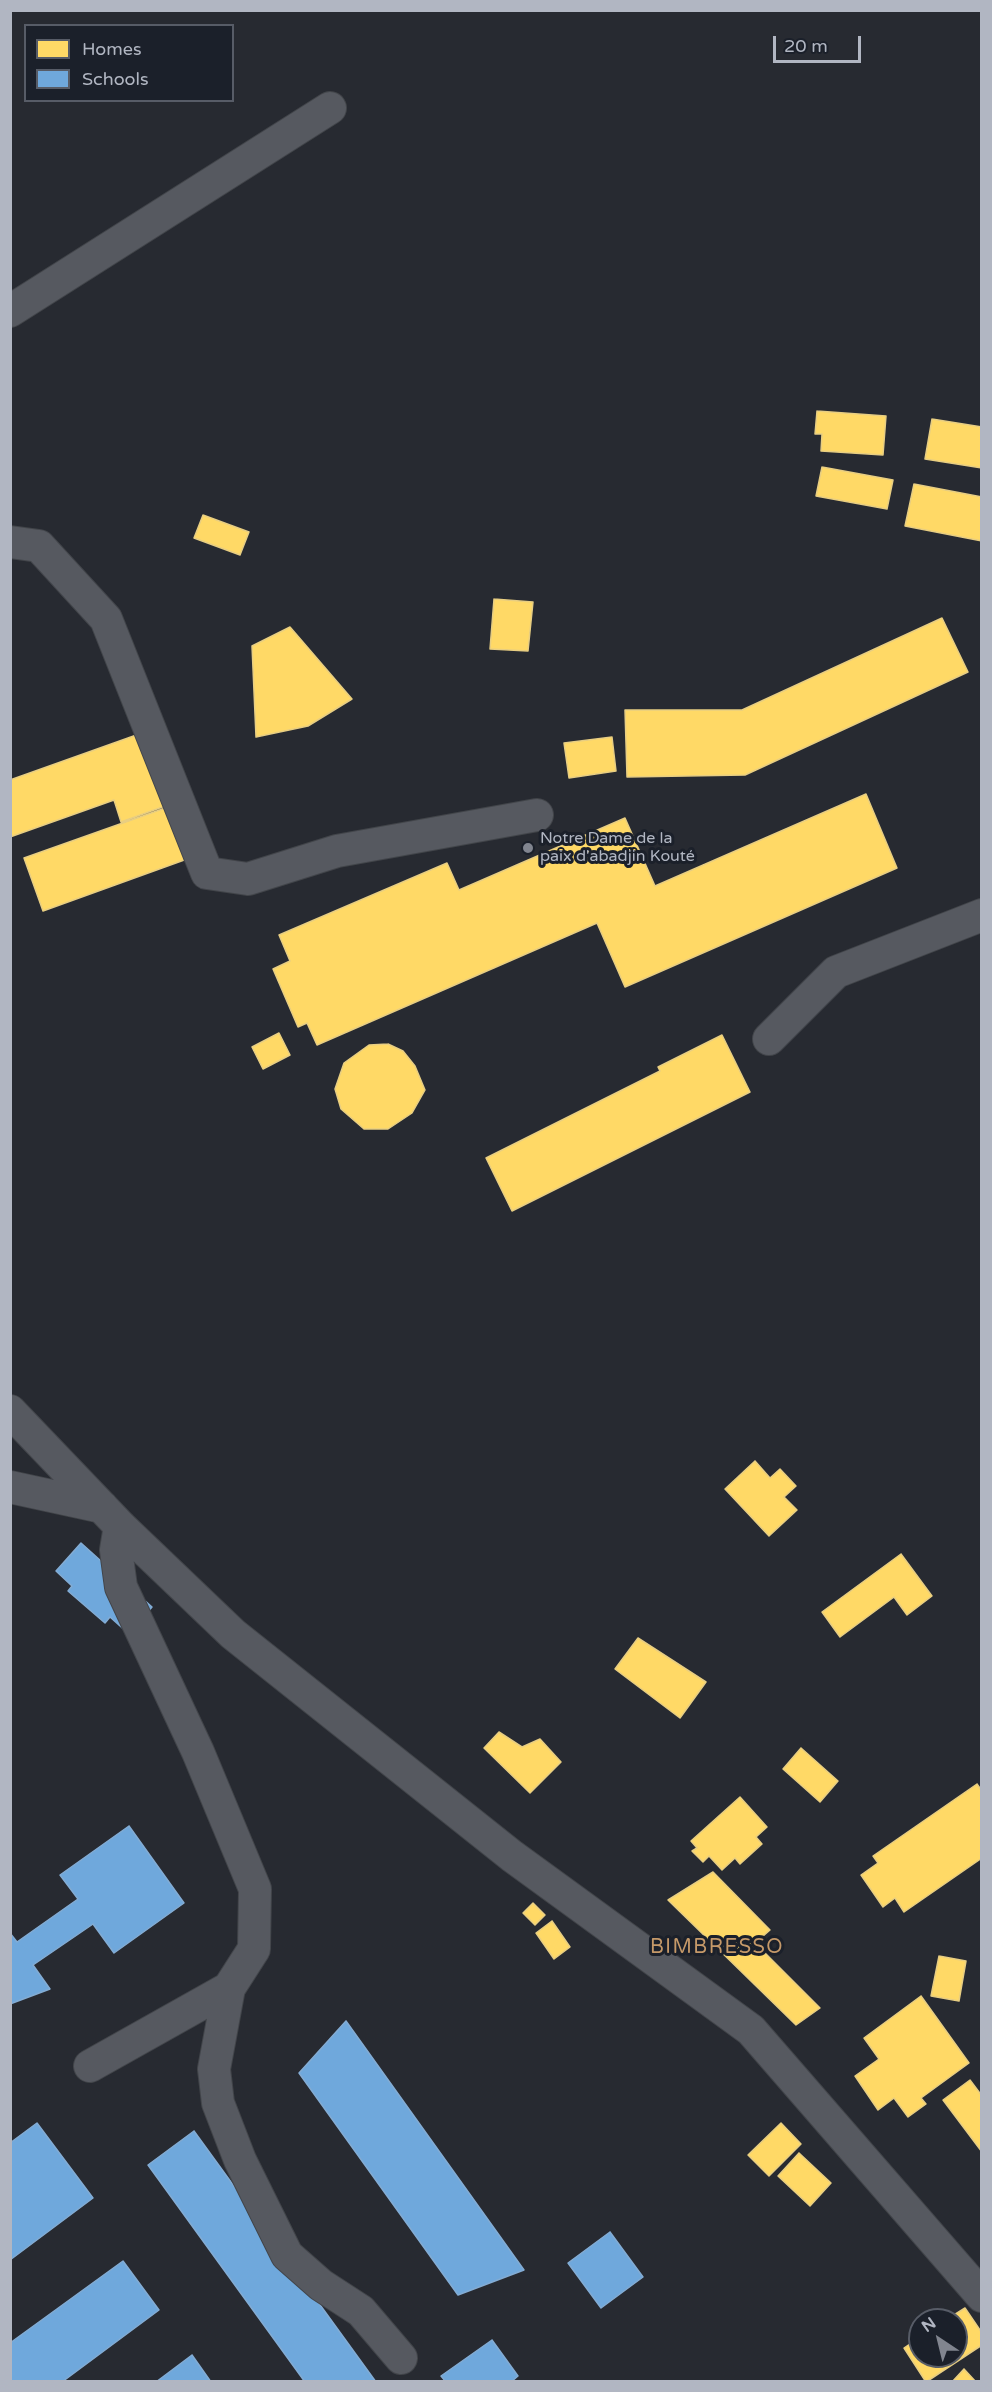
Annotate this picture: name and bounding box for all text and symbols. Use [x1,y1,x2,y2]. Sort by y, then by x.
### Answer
legend [24,24,234,102]
scale bar [776,24,864,62]
text: 20 m [784,35,828,57]
text: Homes [82,38,142,60]
text: Schools [82,68,149,90]
place label: Notre Dame de la paix d'abadjin Kouté [540,829,695,867]
marker: Notre Dame de la paix d'abadjin Kouté [521,841,535,855]
district label: BIMBRESSO [650,1936,784,1960]
north arrow [908,2308,968,2368]
text: N [918,2313,940,2337]

